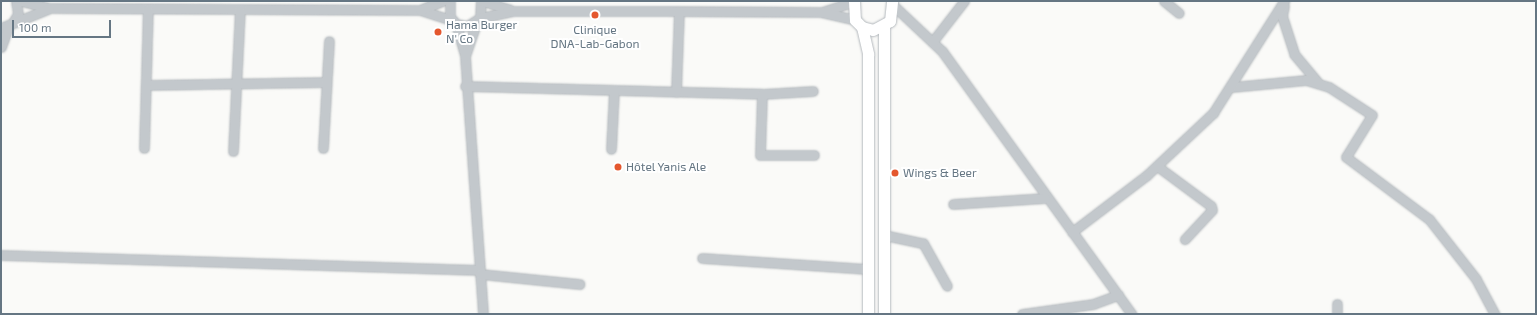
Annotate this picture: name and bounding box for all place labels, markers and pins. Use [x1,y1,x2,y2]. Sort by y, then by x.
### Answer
marker: Clinique DNA-Lab-Gabon [589,9,601,21]
place label: Hama Burger N' Co [446,18,517,46]
place label: Clinique DNA-Lab-Gabon [550,23,640,51]
marker: Hama Burger N' Co [433,27,443,37]
place label: Hôtel Yanis Ale [626,160,707,174]
marker: Hôtel Yanis Ale [613,162,623,172]
place label: Wings & Beer [903,166,977,180]
marker: Wings & Beer [890,168,900,178]

